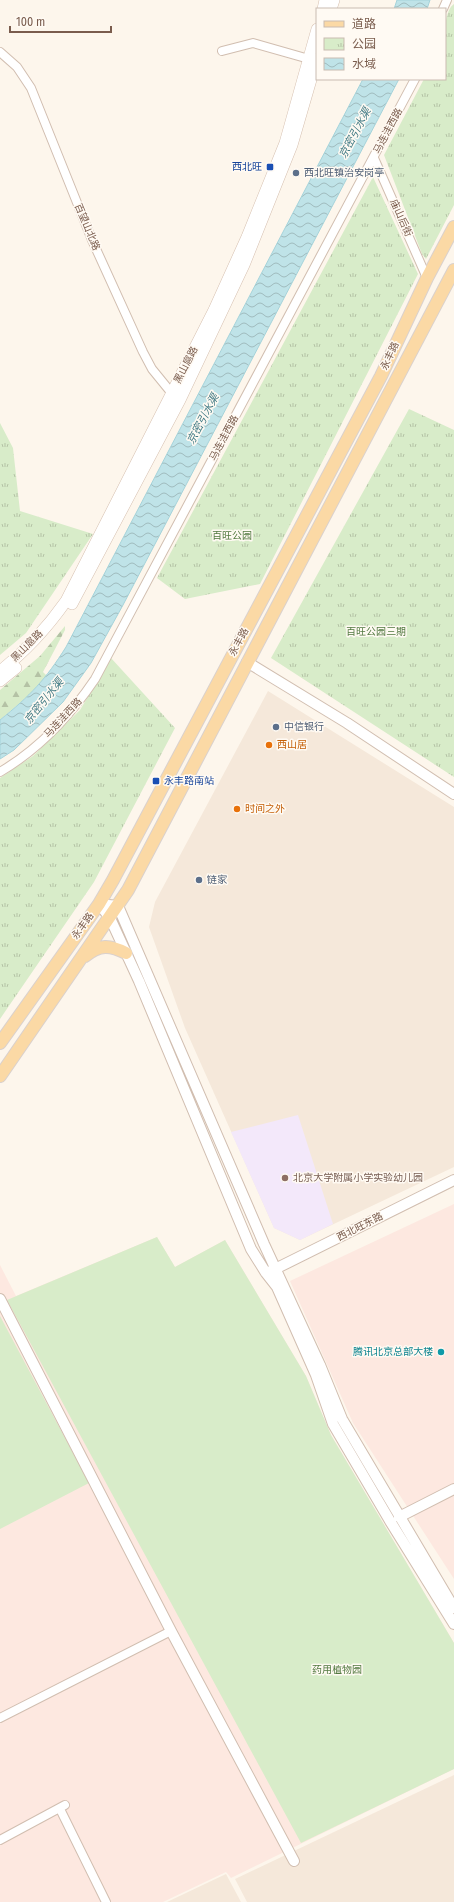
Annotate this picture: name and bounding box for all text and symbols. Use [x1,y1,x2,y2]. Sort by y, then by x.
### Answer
scale bar [10,8,111,34]
legend [316,8,446,80]
text: 100 m [16,15,45,29]
text: 道路 [352,17,376,31]
text: 公园 [352,37,376,51]
text: 水域 [352,57,376,71]
water label: 京密引水渠 [336,104,375,160]
street label: 马连洼西路 [371,106,405,156]
place label: 西北旺 [232,161,262,173]
marker: 西北旺 [265,162,275,172]
place label: 西北旺镇治安岗亭 [304,167,384,179]
marker: 西北旺镇治安岗亭 [291,168,301,178]
street label: 庙山后街 [387,197,415,239]
street label: 百望山北路 [72,202,102,252]
street label: 永丰路 [378,340,402,372]
street label: 黑山扈路 [172,344,200,386]
water label: 京密引水渠 [184,390,223,446]
street label: 马连洼西路 [207,413,241,463]
park label: 百旺公园 [212,530,252,542]
street label: 永丰路 [227,626,251,658]
park label: 百旺公园三期 [346,626,406,638]
street label: 黑山扈路 [9,628,45,664]
water label: 京密引水渠 [22,674,68,726]
street label: 马连洼西路 [42,696,84,740]
place label: 中信银行 [284,721,324,733]
marker: 中信银行 [271,722,281,732]
place label: 西山居 [277,739,307,751]
marker: 西山居 [264,740,274,750]
place label: 永丰路南站 [164,775,214,787]
marker: 永丰路南站 [151,776,161,786]
place label: 时间之外 [245,803,285,815]
marker: 时间之外 [232,804,242,814]
place label: 链家 [207,874,228,886]
marker: 链家 [194,875,204,885]
street label: 永丰路 [69,910,97,942]
place label: 北京大学附属小学实验幼儿园 [293,1172,423,1184]
marker: 北京大学附属小学实验幼儿园 [280,1173,290,1183]
street label: 西北旺东路 [335,1210,385,1244]
place label: 腾讯北京总部大楼 [353,1346,433,1358]
marker: 腾讯北京总部大楼 [436,1347,446,1357]
park label: 药用植物园 [312,1664,362,1676]

